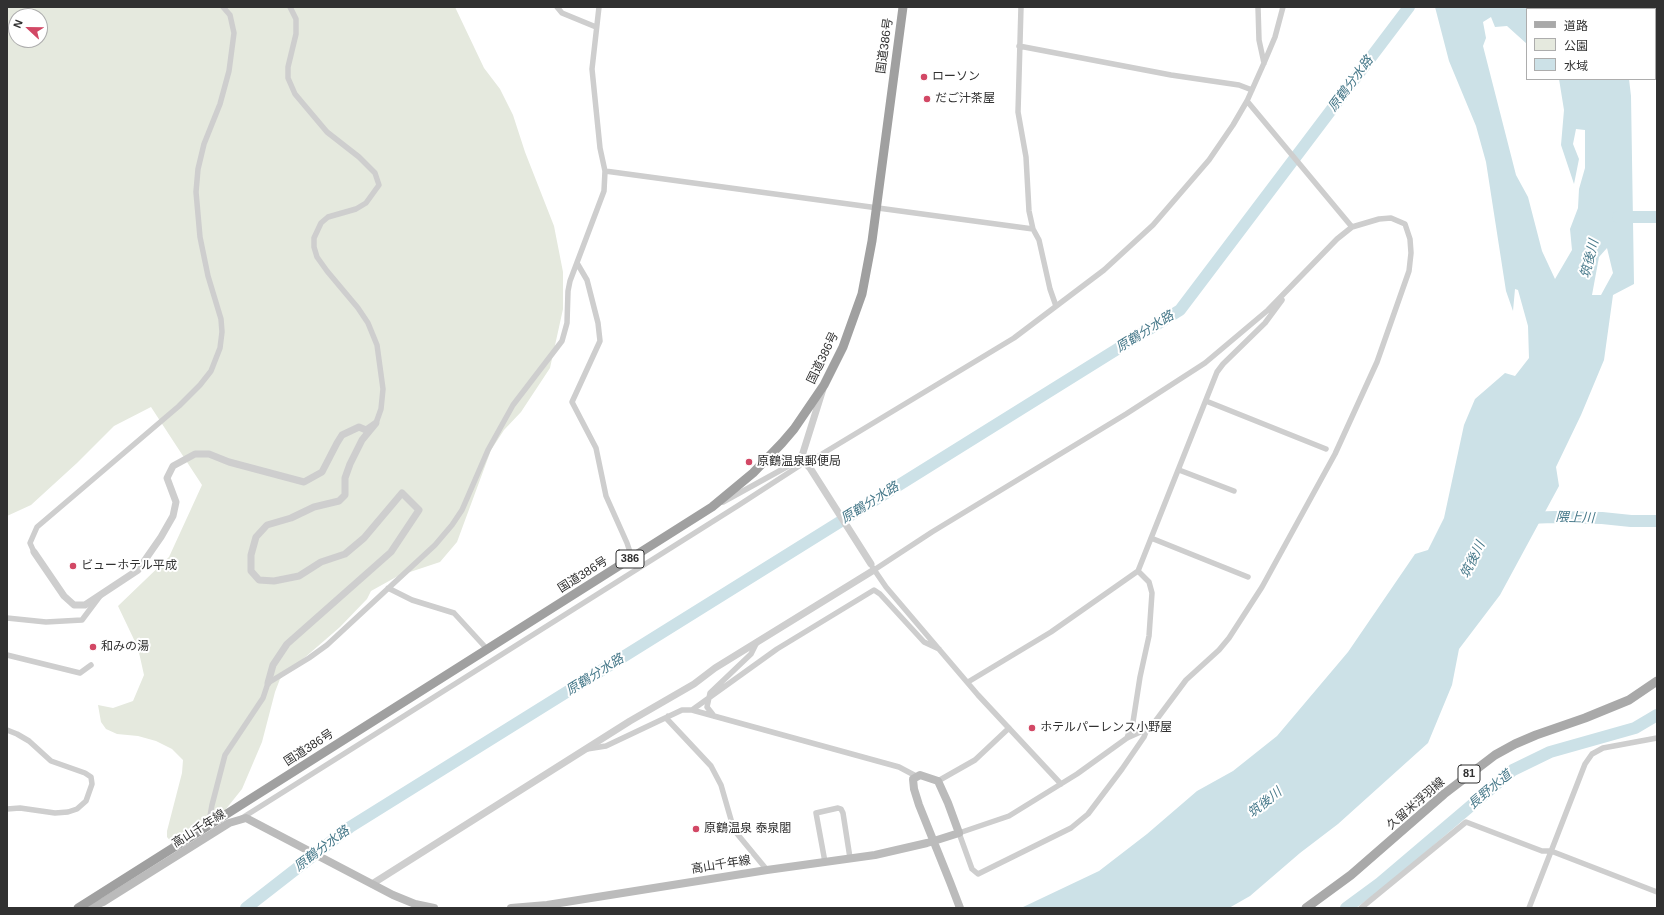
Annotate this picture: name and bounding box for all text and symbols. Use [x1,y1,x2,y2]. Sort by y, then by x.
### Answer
north arrow [8,8,48,48]
legend [1526,8,1656,80]
street label: 国道386号 [874,17,896,75]
text: N [11,18,25,30]
text: 道路 [1564,19,1588,33]
text: 公園 [1564,39,1588,53]
water label: 原鶴分水路 [1325,53,1377,115]
text: 水域 [1564,59,1588,73]
place label: ローソン [932,70,980,84]
marker: ローソン [919,72,929,82]
place label: だご汁茶屋 [935,92,995,106]
marker: だご汁茶屋 [922,94,932,104]
water label: 筑後川 [1578,238,1602,280]
water label: 原鶴分水路 [1113,308,1177,356]
street label: 国道386号 [804,330,842,386]
place label: 原鶴温泉郵便局 [757,455,841,469]
marker: 原鶴温泉郵便局 [744,457,754,467]
water label: 原鶴分水路 [838,479,902,527]
water label: 隈上川 [1555,510,1595,526]
water label: 筑後川 [1457,539,1489,581]
road number: 386 [616,550,644,568]
street label: 国道386号 [555,554,611,596]
place label: ビューホテル平成 [81,559,177,573]
marker: ビューホテル平成 [68,561,78,571]
place label: 和みの湯 [101,640,149,654]
marker: 和みの湯 [88,642,98,652]
water label: 原鶴分水路 [563,651,627,699]
place label: ホテルパーレンス小野屋 [1040,721,1172,735]
marker: ホテルパーレンス小野屋 [1027,723,1037,733]
street label: 国道386号 [282,727,336,769]
road number: 81 [1458,765,1480,783]
water label: 長野水道 [1465,767,1515,813]
street label: 久留米浮羽線 [1384,775,1448,833]
water label: 筑後川 [1245,785,1285,821]
street label: 高山千年線 [170,807,228,851]
place label: 原鶴温泉 泰泉閣 [704,822,791,836]
water label: 原鶴分水路 [291,823,353,875]
marker: 原鶴温泉 泰泉閣 [691,824,701,834]
street label: 高山千年線 [690,853,752,877]

